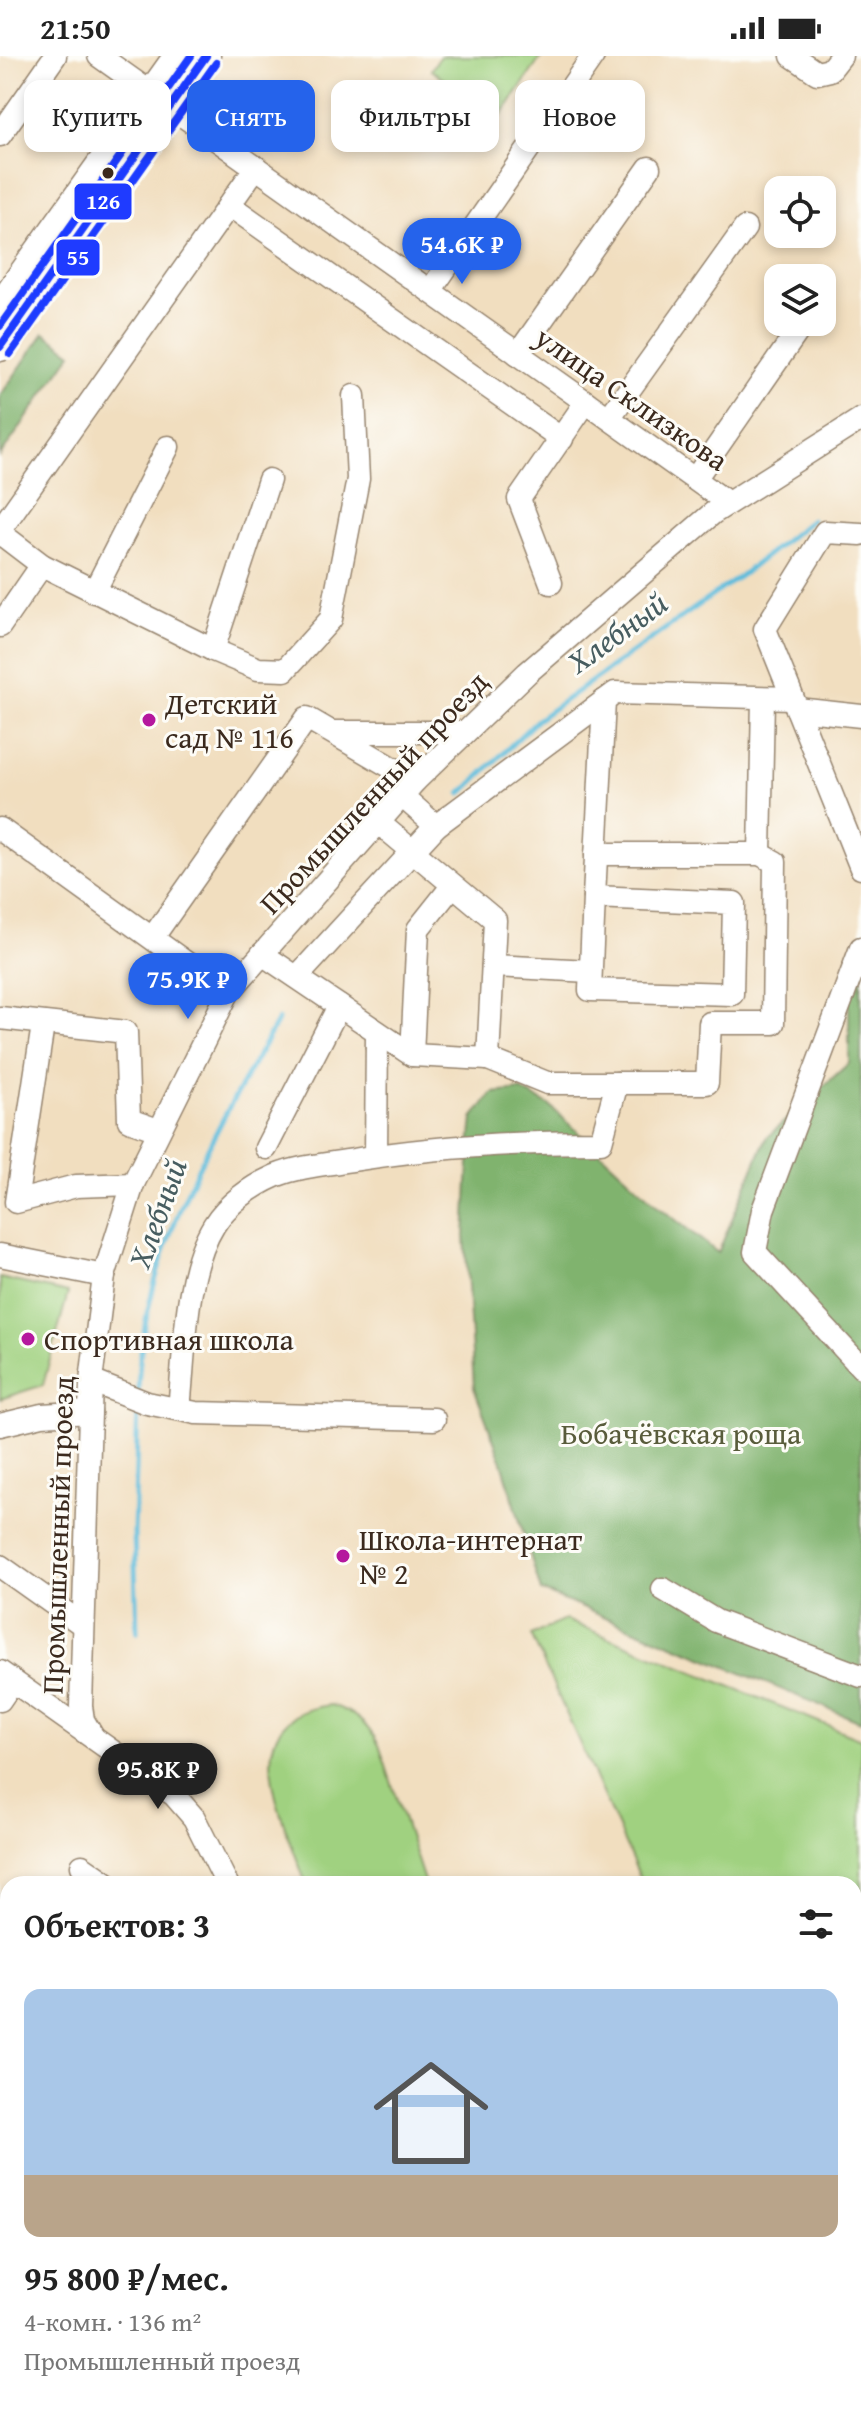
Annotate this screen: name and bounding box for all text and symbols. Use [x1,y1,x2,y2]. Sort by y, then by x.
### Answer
text: 21:50 [40,6,111,50]
chip: Купить [24,80,171,152]
chip: Снять [187,80,315,152]
chip: Фильтры [331,80,499,152]
chip: Новое [515,80,645,152]
unlabelled marker [100,165,116,181]
map controls [764,176,836,336]
button: locate [764,176,836,248]
line badge: 126 [73,182,133,221]
text: 126 [86,185,120,217]
pin: 54.6K ₽ [388,218,536,286]
text: 54.6K ₽ [420,224,504,263]
line badge: 55 [55,238,101,277]
text: 55 [67,241,89,273]
button: layers [764,264,836,336]
street label: улица Склизкова [526,314,738,482]
water label: Хлебный [556,579,677,685]
street label: Промышленный проезд [248,660,498,924]
place label: Детский сад № 116 [164,681,294,759]
marker: Детский сад № 116 [140,711,158,729]
pin: 75.9K ₽ [114,953,262,1021]
text: 75.9K ₽ [146,959,230,998]
water label: Хлебный [115,1151,199,1276]
place label: Спортивная школа [44,1317,294,1361]
marker: Спортивная школа [19,1330,37,1348]
street label: Промышленный проезд [29,1375,85,1695]
park label: Бобачёвская роща [561,1411,802,1455]
place label: Школа-интернат № 2 [359,1517,583,1595]
marker: Школа-интернат № 2 [334,1547,352,1565]
pin: 95.8K ₽ [84,1743,232,1811]
text: 95.8K ₽ [116,1749,200,1788]
text: Объектов: 3 [24,1900,210,1949]
icon: filters [794,1902,838,1946]
icon: home [359,2041,503,2185]
text: 95 800 ₽/мес. [24,2253,229,2302]
text: 4-комн. · 136 m² [24,2302,201,2341]
text: Промышленный проезд [24,2341,300,2380]

